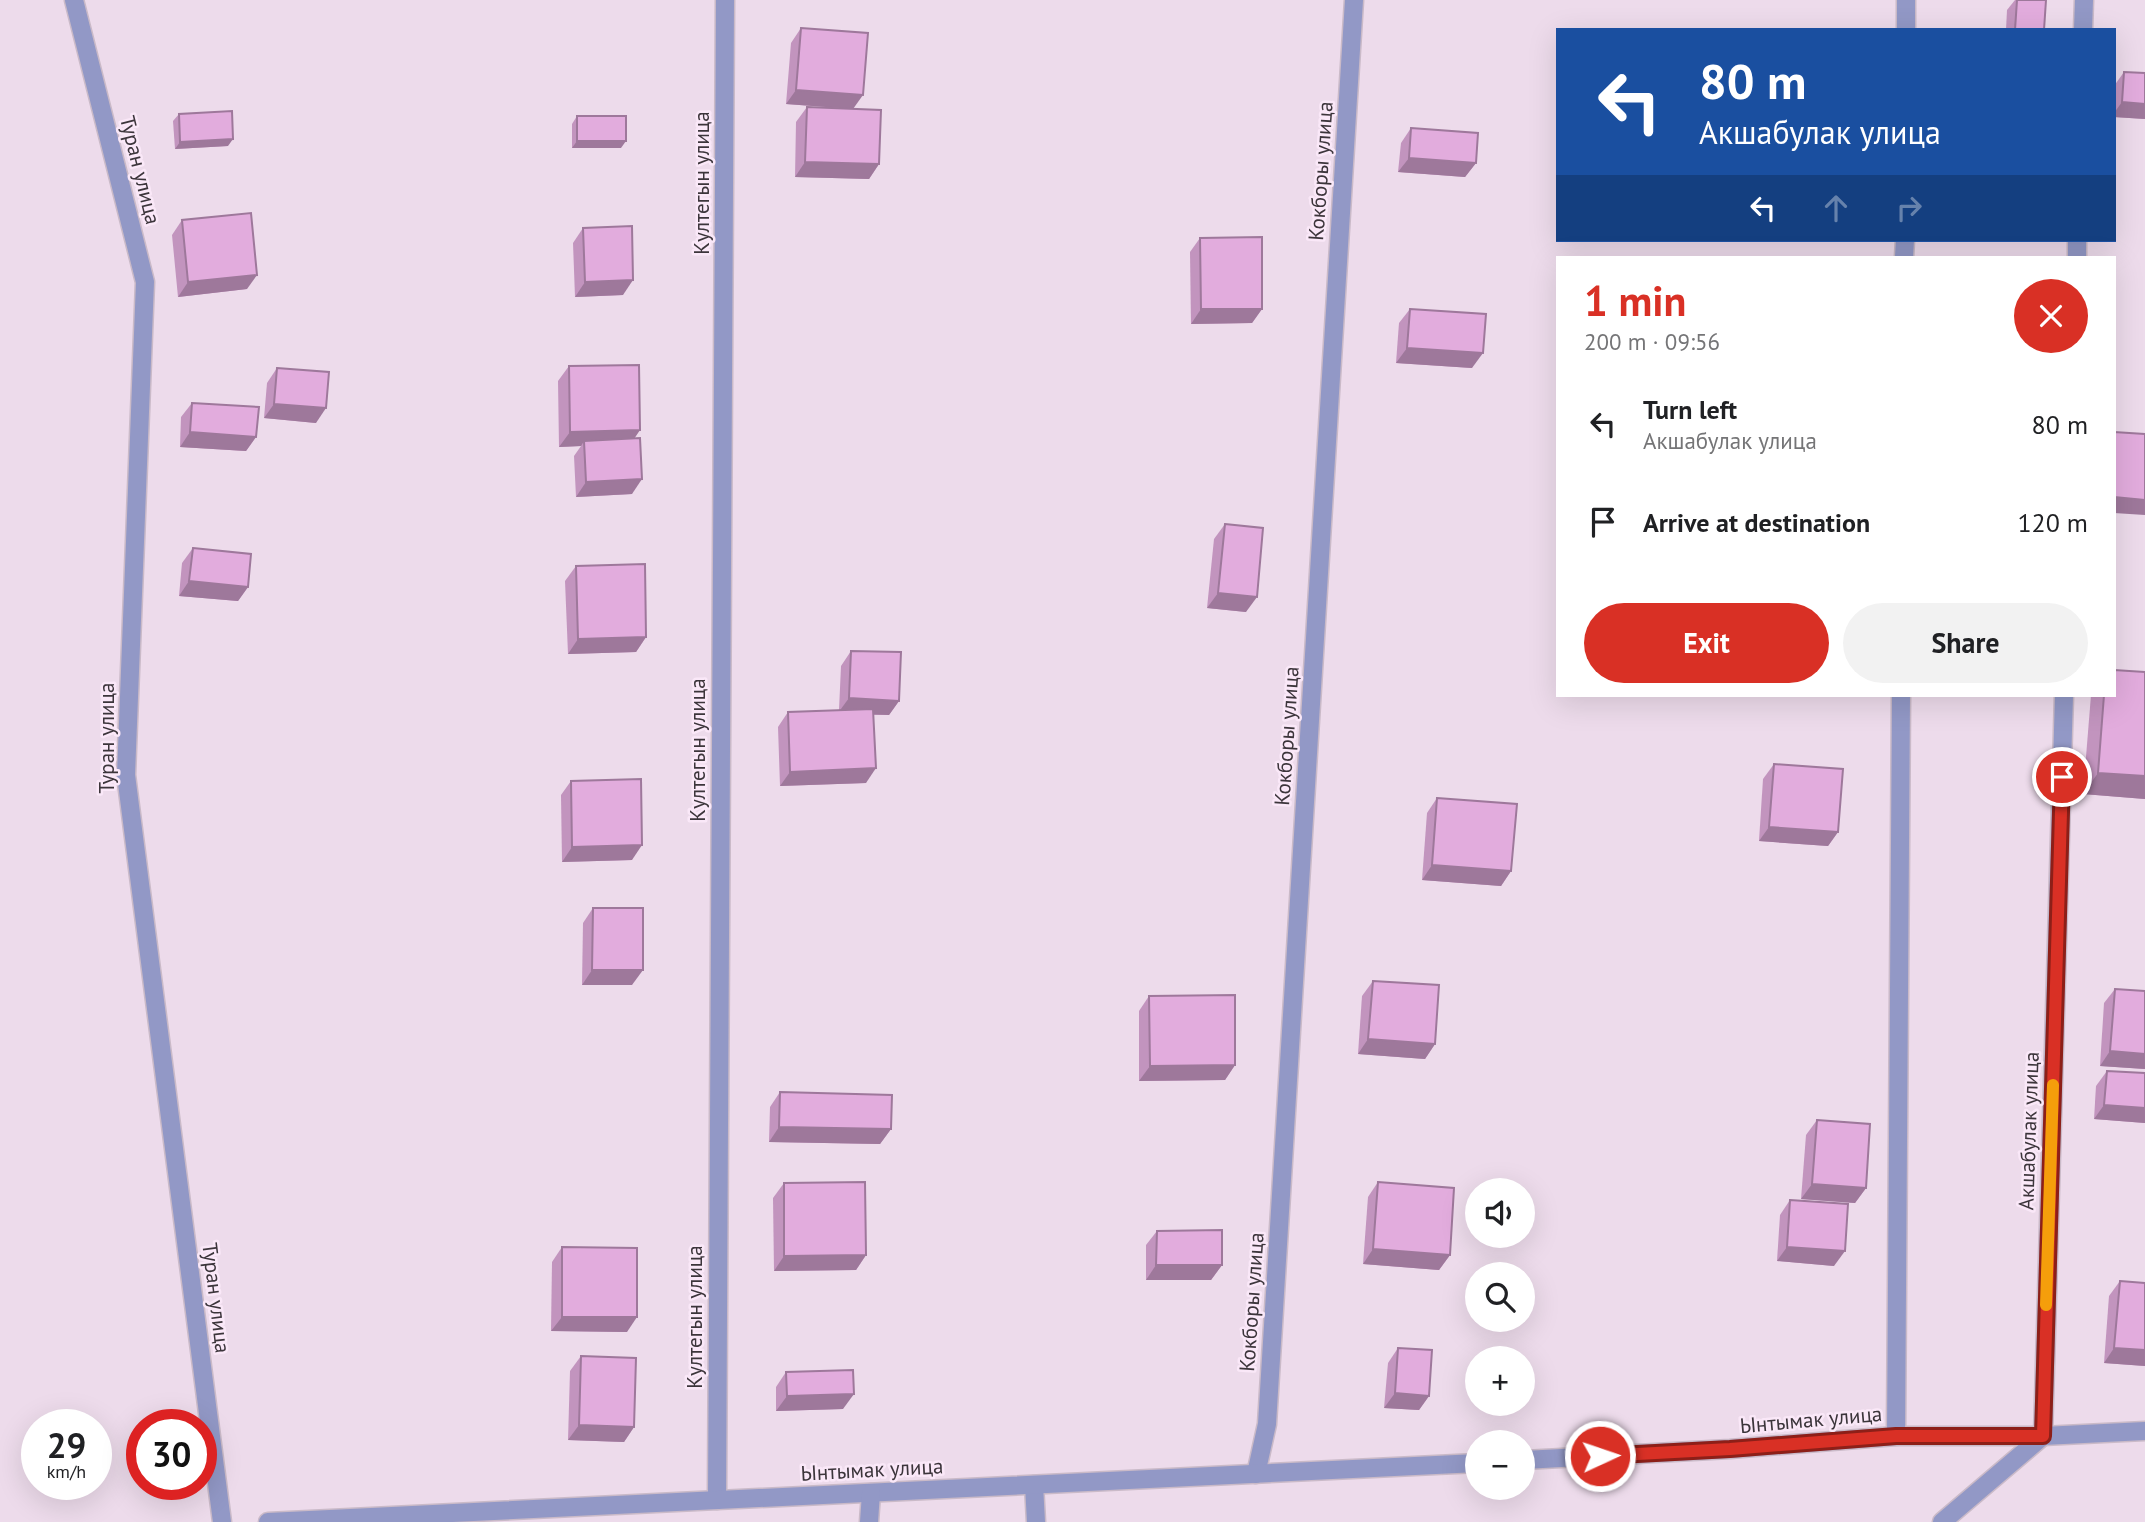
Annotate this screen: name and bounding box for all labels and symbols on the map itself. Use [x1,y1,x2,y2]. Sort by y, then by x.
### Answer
street label: Кокборы улица [1302,100,1339,242]
street label: Култегын улица [688,111,715,255]
street label: Туран улица [114,113,167,227]
street label: Кокборы улица [1268,665,1305,807]
street label: Култегын улица [684,678,711,822]
street label: Туран улица [93,683,120,793]
pin [2032,747,2092,807]
street label: Акшабулак улица [2012,1051,2045,1211]
street label: Кокборы улица [1233,1231,1270,1373]
street label: Туран улица [196,1241,237,1355]
street label: Култегын улица [681,1245,708,1389]
street label: Ынтымак улица [1739,1400,1883,1439]
speed limit sign: 30 [126,1409,217,1500]
position arrow [1563,1419,1637,1493]
street label: Ынтымак улица [800,1452,944,1487]

